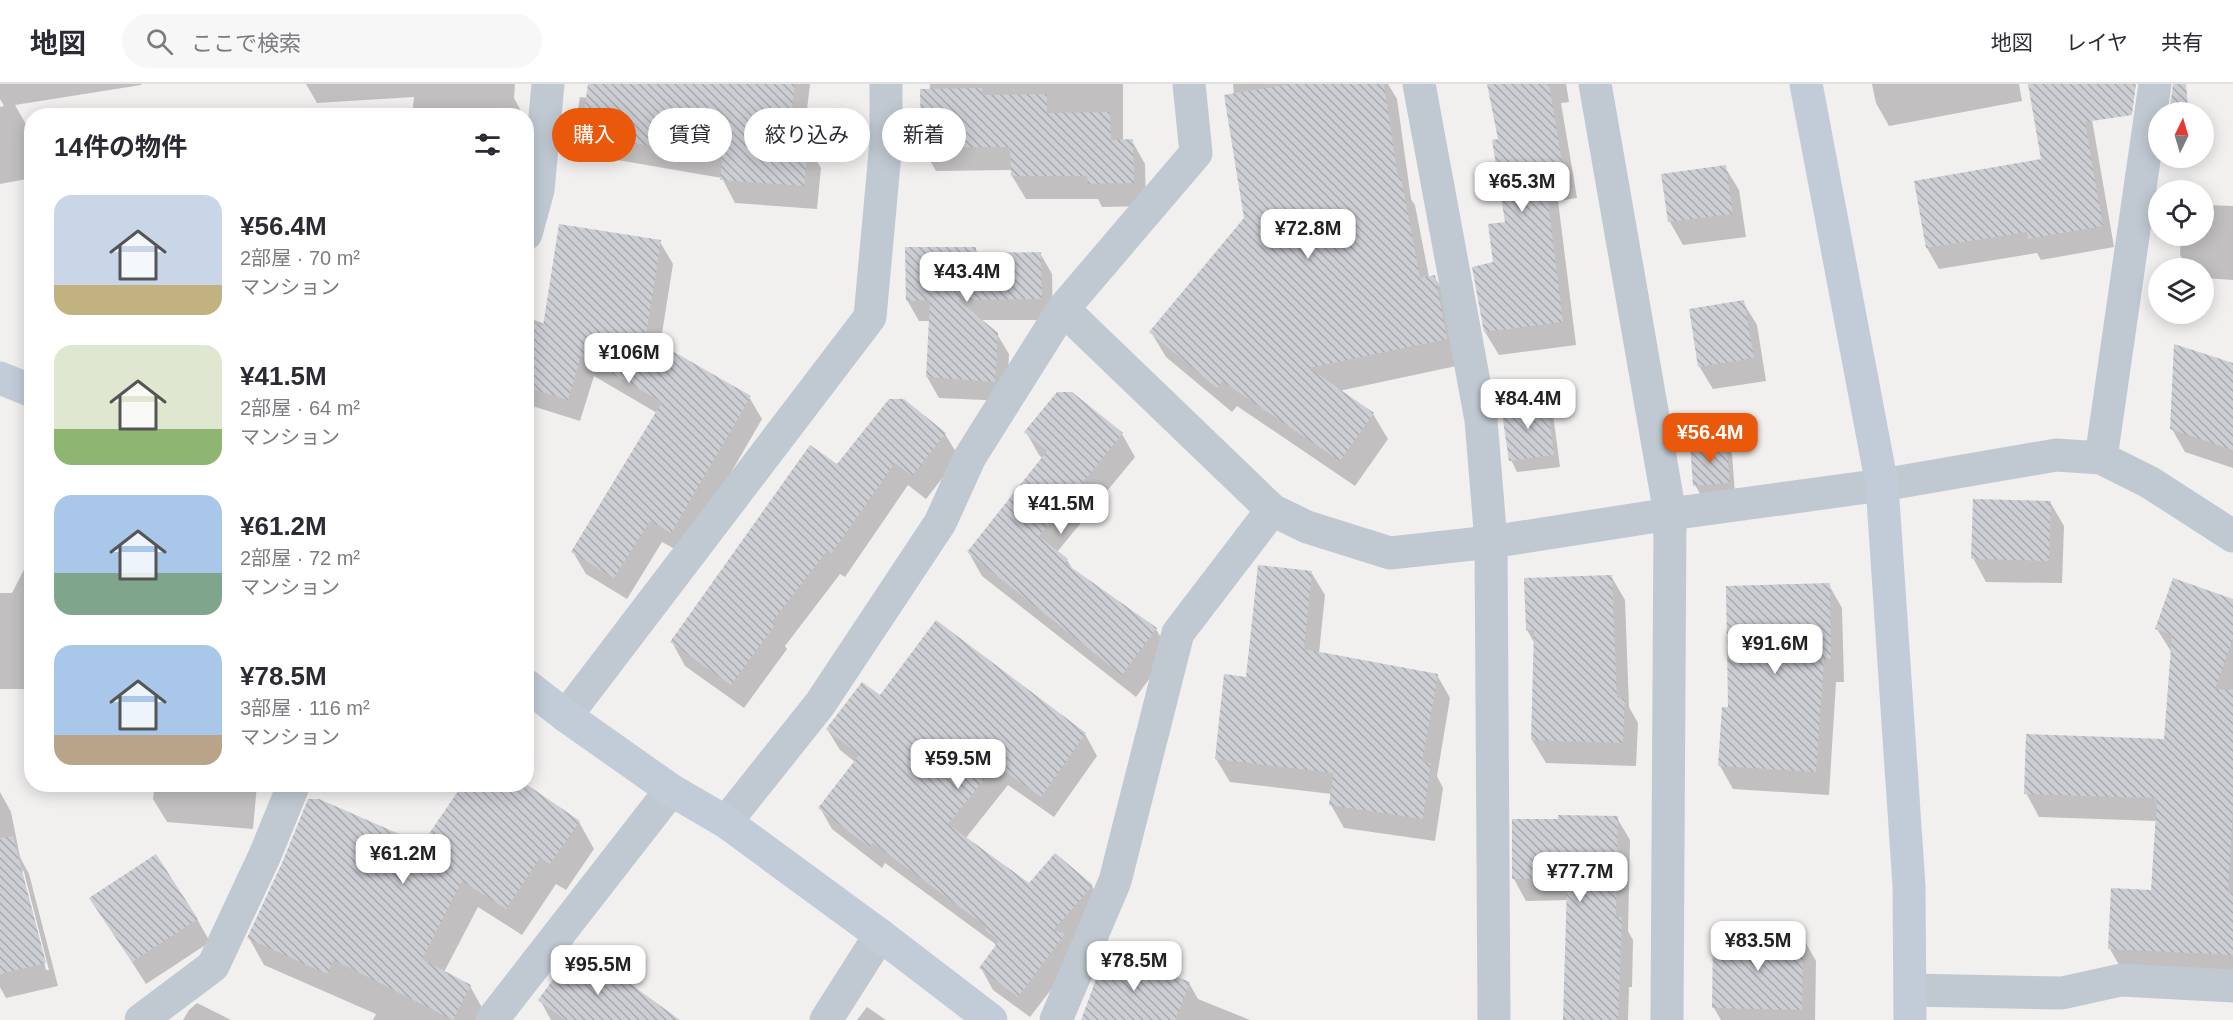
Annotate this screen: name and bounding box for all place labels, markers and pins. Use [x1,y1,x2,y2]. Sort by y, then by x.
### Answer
pin: ¥65.3M [1473,162,1571,213]
pin: ¥72.8M [1259,209,1357,260]
pin: ¥43.4M [918,252,1016,303]
pin: ¥106M [587,333,671,384]
pin: ¥84.4M [1479,379,1577,430]
pin: ¥56.4M [1661,413,1759,464]
pin: ¥41.5M [1012,484,1110,535]
pin: ¥91.6M [1726,624,1824,675]
pin: ¥59.5M [909,739,1007,790]
pin: ¥61.2M [354,834,452,885]
pin: ¥77.7M [1531,852,1629,903]
pin: ¥83.5M [1709,921,1807,972]
pin: ¥78.5M [1085,941,1183,992]
pin: ¥95.5M [549,945,647,996]

